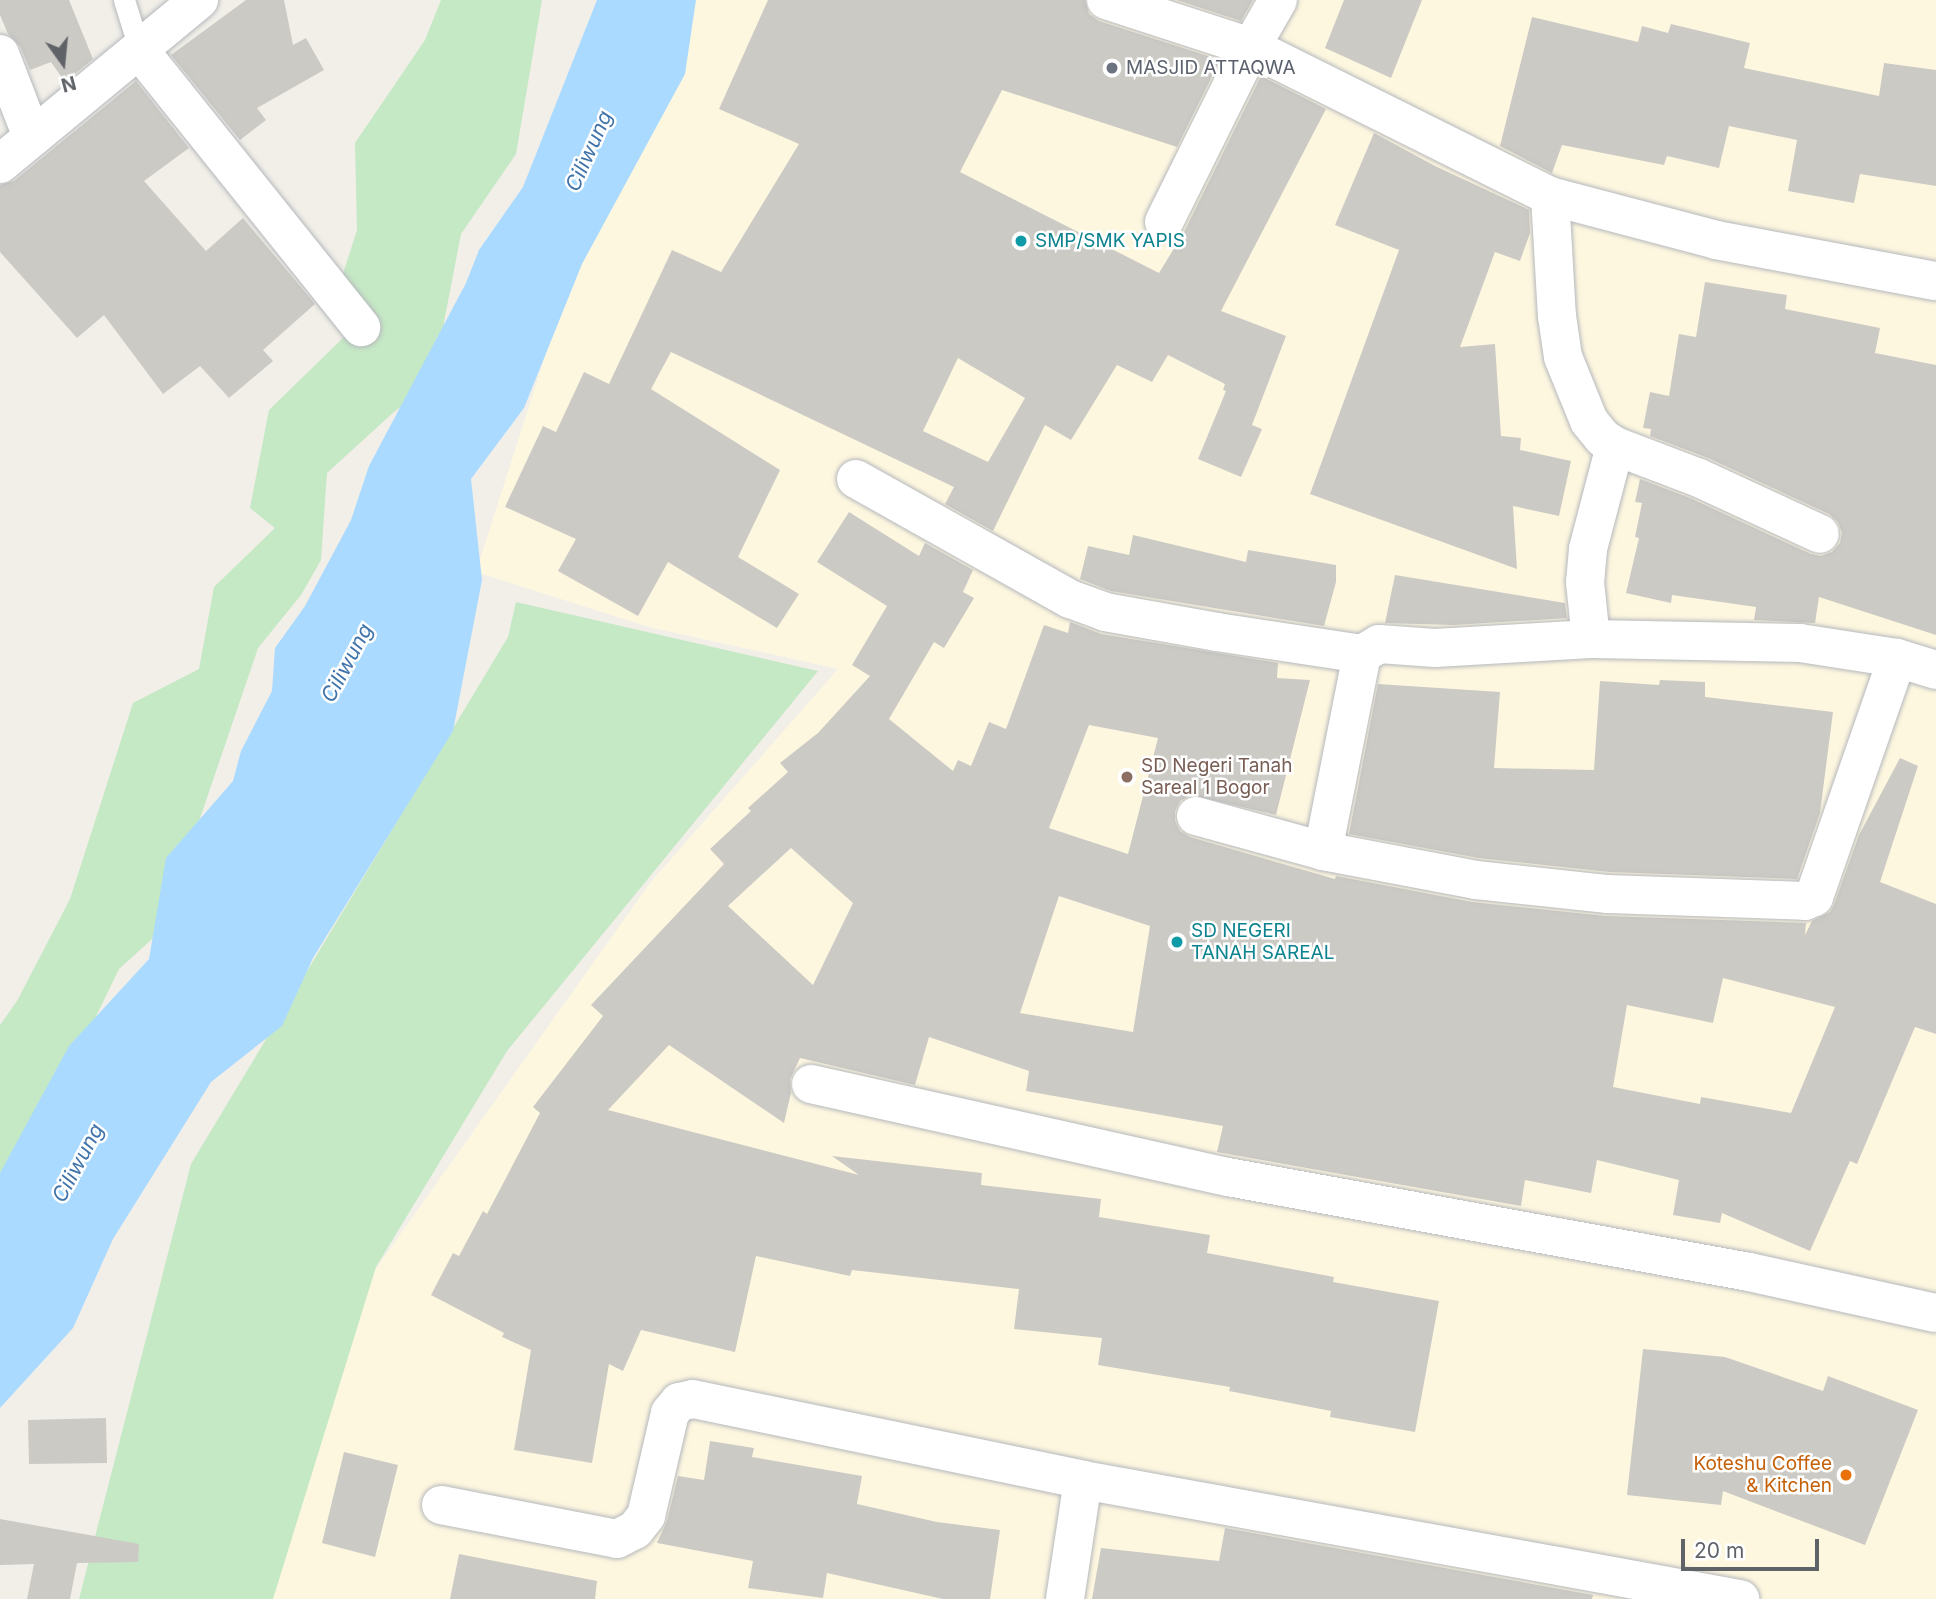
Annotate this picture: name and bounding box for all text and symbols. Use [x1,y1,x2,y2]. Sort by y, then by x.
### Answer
north arrow [28,28,98,98]
place label: MASJID ATTAQWA [1126,57,1296,79]
marker: MASJID ATTAQWA [1104,60,1120,76]
text: N [59,71,79,97]
water label: Ciliwung [560,107,618,195]
place label: SMP/SMK YAPIS [1035,230,1185,252]
marker: SMP/SMK YAPIS [1013,233,1029,249]
water label: Ciliwung [316,619,378,707]
place label: SD Negeri Tanah Sareal 1 Bogor [1141,755,1292,799]
marker: SD Negeri Tanah Sareal 1 Bogor [1119,769,1135,785]
place label: SD NEGERI TANAH SAREAL [1191,920,1334,964]
marker: SD NEGERI TANAH SAREAL [1169,934,1185,950]
water label: Ciliwung [47,1119,109,1207]
place label: Koteshu Coffee & Kitchen [1693,1453,1832,1497]
marker: Koteshu Coffee & Kitchen [1838,1467,1854,1483]
scale bar [1684,1526,1822,1570]
text: 20 m [1694,1538,1744,1563]

